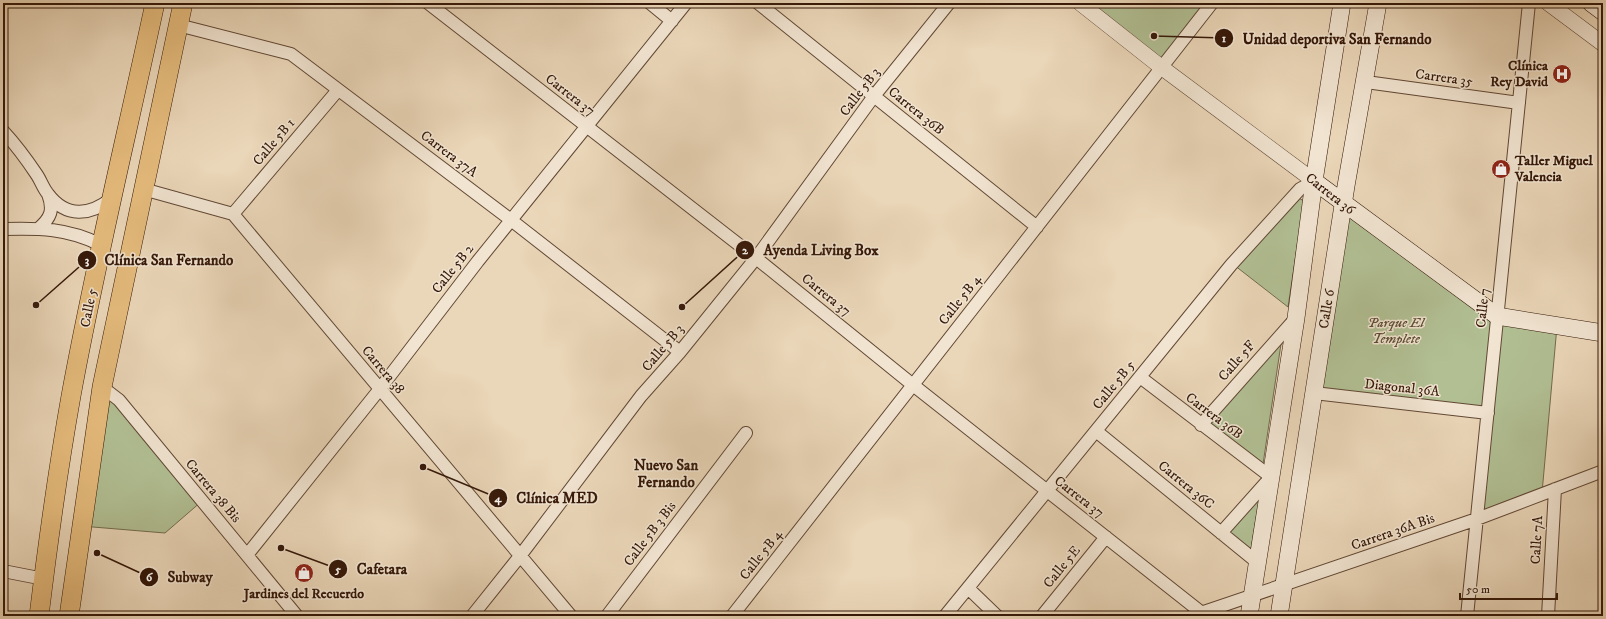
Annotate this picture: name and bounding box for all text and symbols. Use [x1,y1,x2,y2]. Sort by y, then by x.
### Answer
callout: Unidad deportiva San Fernando [1214,25,1439,52]
text: Unidad deportiva San Fernando [1242,30,1432,49]
text: 1 [1222,31,1227,46]
place label: Clínica Rey David [1490,57,1549,91]
hospital icon: Clínica Rey David [1551,63,1573,85]
street label: Calle 5B 3 [836,64,884,120]
street label: Carrera 35 [1414,65,1474,91]
street label: Carrera 37 [542,70,598,120]
street label: Carrera 36B [884,83,948,139]
street label: Calle 5B 1 [249,115,299,169]
street label: Carrera 37A [417,127,482,182]
place label: Taller Miguel Valencia [1514,152,1593,186]
shop icon: Taller Miguel Valencia [1490,158,1512,180]
street label: Carrera 36 [1302,169,1359,219]
callout: Ayenda Living Box [735,236,886,263]
street label: Calle 5B 2 [428,240,478,297]
text: Ayenda Living Box [762,241,879,260]
text: 2 [742,243,749,258]
callout: Clínica San Fernando [77,246,242,273]
text: Clínica San Fernando [105,251,234,270]
text: 3 [85,253,90,268]
street label: Carrera 37 [798,270,854,320]
street label: Calle 5B 4 [935,270,986,329]
street label: Calle 5 [76,287,102,329]
street label: Calle 6 [1315,287,1339,330]
street label: Calle 7 [1472,287,1494,329]
park label: Parque El Templete [1368,314,1426,348]
street label: Calle 5B 3 [638,321,688,375]
street label: Calle 5F [1214,337,1260,385]
street label: Carrera 38 [358,342,408,398]
street label: Calle 5B 5 [1089,357,1139,413]
street label: Diagonal 36A [1364,375,1442,401]
street label: Carrera 36B [1182,389,1246,443]
street label: Carrera 38 Bis [181,455,245,527]
district label: Nuevo San Fernando [634,456,698,492]
street label: Carrera 36C [1154,457,1218,513]
street label: Carrera 37 [1051,472,1107,522]
callout: Clínica MED [488,485,605,512]
text: Clínica MED [516,489,598,508]
text: 4 [494,491,503,506]
street label: Calle 5B 3 Bis [620,498,680,570]
street label: Carrera 36A Bis [1349,509,1437,555]
street label: Calle 7A [1527,514,1547,565]
street label: Calle 5B 4 [736,525,787,584]
street label: Calle 5E [1039,542,1085,592]
callout: Cafetara [328,555,415,582]
text: Cafetara [357,560,408,579]
shop icon: Jardines del Recuerdo [293,562,315,584]
text: 5 [334,562,341,577]
callout: Subway [139,563,220,590]
text: Subway [167,568,213,587]
text: 6 [146,570,153,585]
scale bar [1460,575,1557,601]
text: 50 m [1466,582,1490,597]
place label: Jardines del Recuerdo [242,585,364,603]

